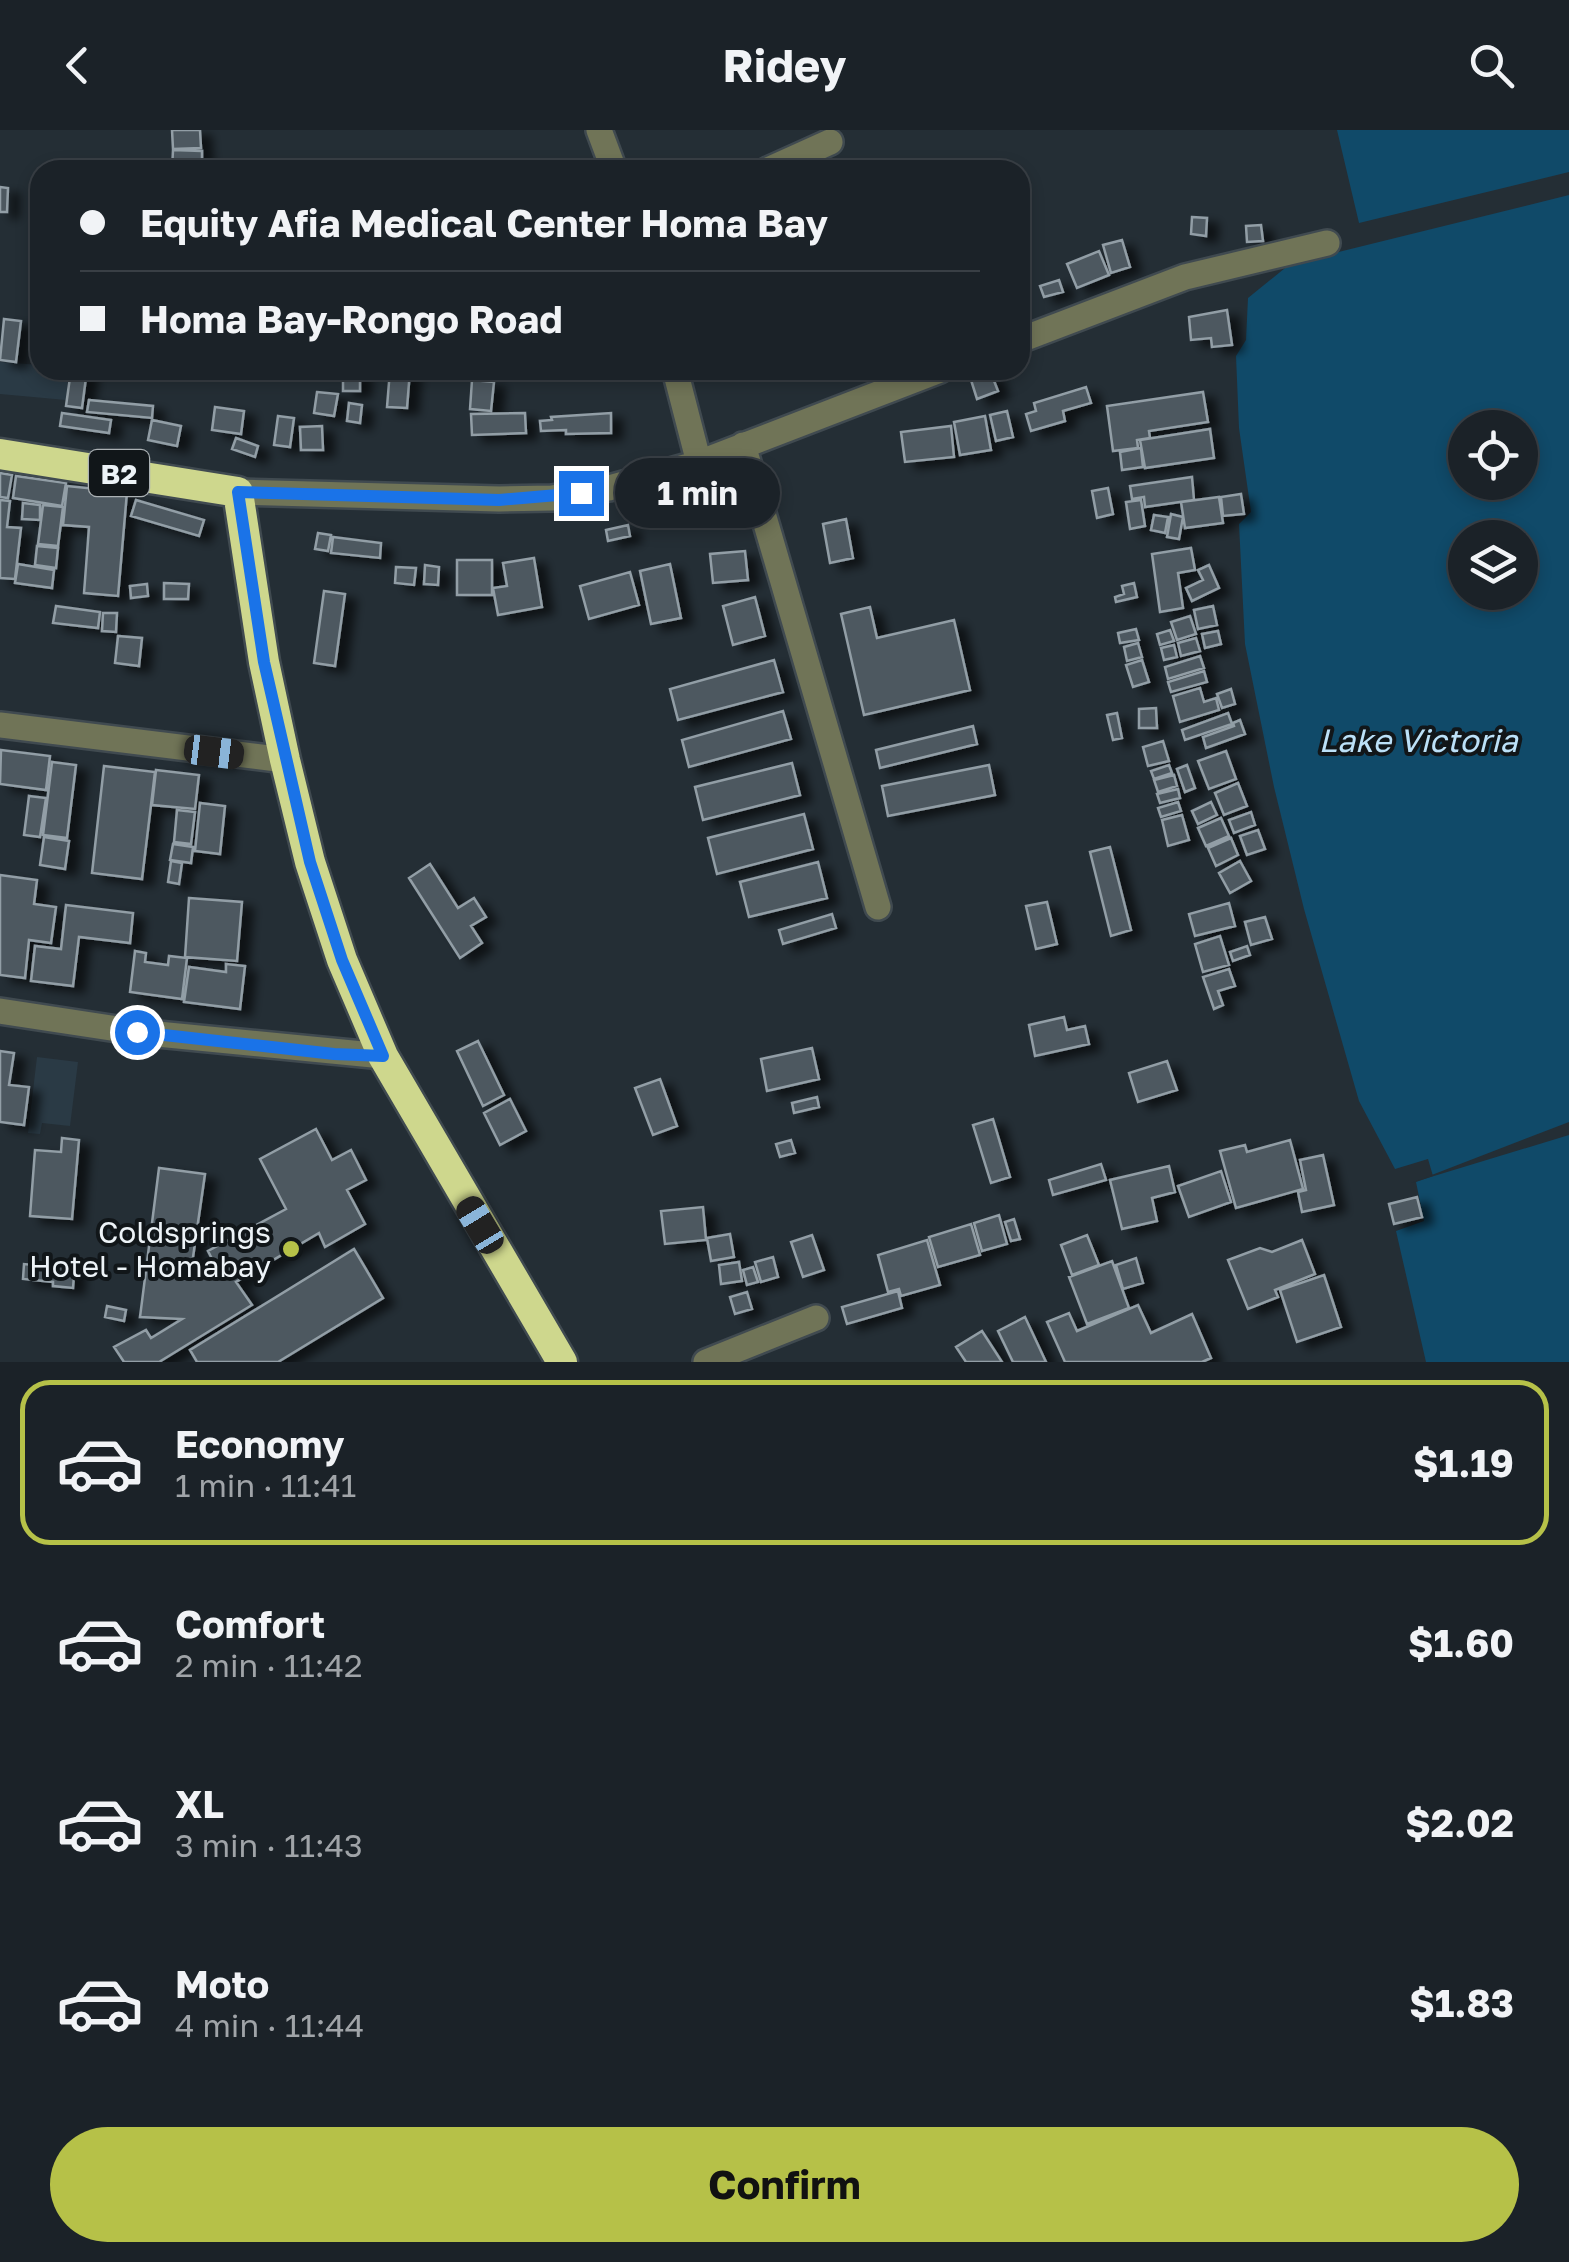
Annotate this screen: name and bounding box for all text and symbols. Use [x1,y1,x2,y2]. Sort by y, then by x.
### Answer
icon: back [50,38,105,93]
text: Ridey [723,38,846,92]
icon: search [1464,38,1519,93]
text: Equity Afia Medical Center Homa Bay [140,200,828,245]
text: Homa Bay-Rongo Road [140,296,563,341]
map controls [1448,410,1538,610]
button: locate [1448,410,1538,500]
road number: B2 [89,450,149,496]
callout: 1 min [616,458,781,528]
route end [559,471,604,516]
text: 1 min [657,474,738,512]
button: layers [1448,520,1538,610]
water label: Lake Victoria [1318,721,1520,759]
car [182,733,246,771]
route start [115,1010,160,1055]
car [452,1192,508,1258]
place label: Coldsprings Hotel - Homabay [29,1214,271,1284]
marker: Coldsprings Hotel - Homabay [280,1238,302,1260]
icon: car [55,1418,145,1508]
text: Economy [175,1421,344,1466]
text: $1.19 [1413,1440,1514,1485]
text: 1 min · 11:41 [175,1466,356,1504]
icon: car [55,1598,145,1688]
text: Comfort [175,1601,325,1646]
text: $1.60 [1408,1620,1514,1665]
text: 2 min · 11:42 [175,1646,362,1684]
icon: car [55,1778,145,1868]
text: XL [175,1781,224,1826]
text: $2.02 [1405,1800,1514,1845]
text: 3 min · 11:43 [175,1826,363,1864]
icon: car [55,1958,145,2048]
text: Moto [175,1961,269,2006]
text: $1.83 [1409,1980,1514,2025]
text: 4 min · 11:44 [175,2006,364,2044]
button: Confirm [50,2127,1519,2242]

